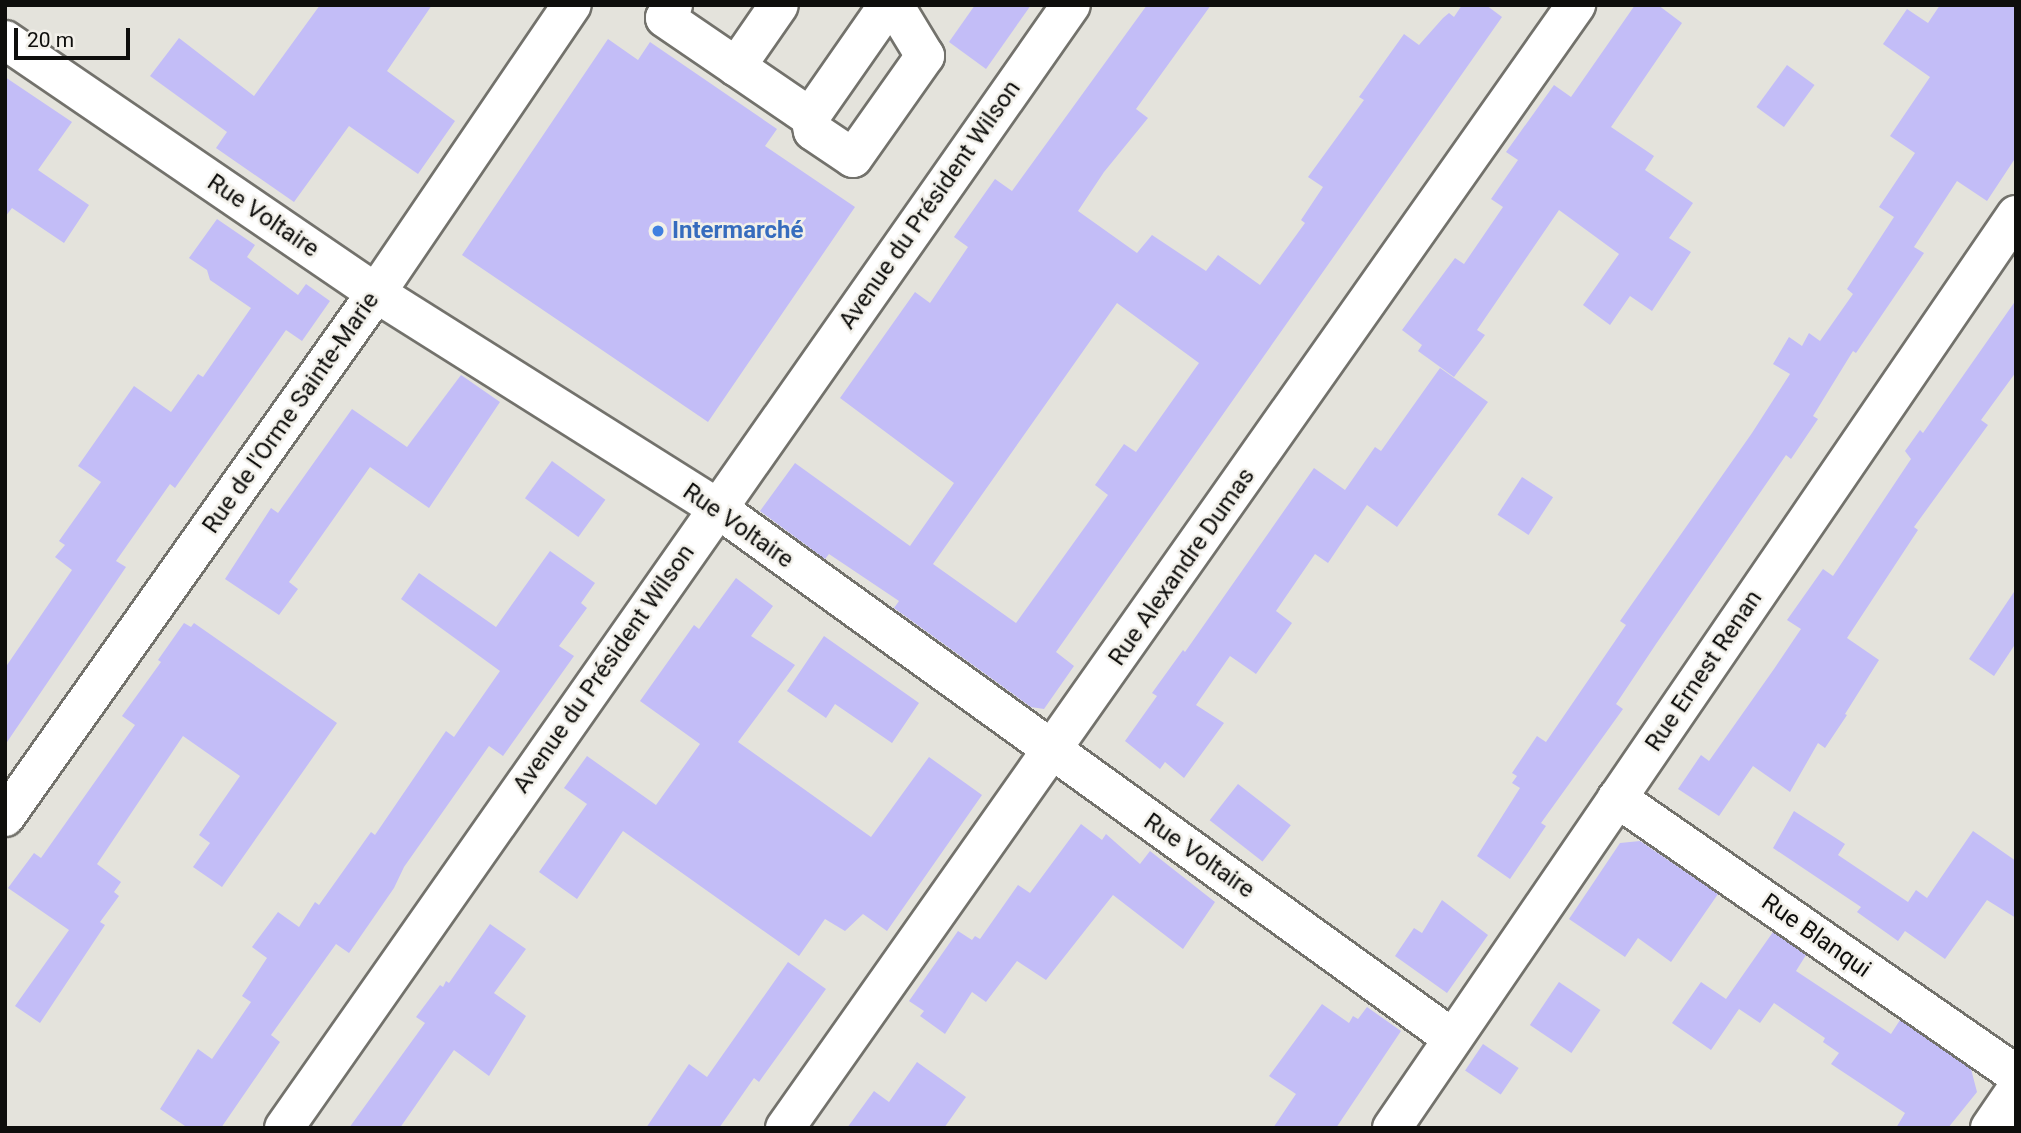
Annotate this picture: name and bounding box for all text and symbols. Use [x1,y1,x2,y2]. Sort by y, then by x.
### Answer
scale bar [18,14,133,58]
text: 20 m [27,28,74,52]
street label: Avenue du Président Wilson [833,75,1027,335]
street label: Rue Voltaire [202,168,324,264]
place label: Intermarché [672,217,803,245]
marker: Intermarché [650,223,666,239]
street label: Rue de l'Orme Sainte-Marie [197,287,385,539]
street label: Rue Alexandre Dumas [1103,463,1261,671]
street label: Rue Voltaire [677,477,799,575]
street label: Avenue du Président Wilson [507,539,701,799]
street label: Rue Ernest Renan [1640,585,1768,757]
street label: Rue Voltaire [1138,807,1260,905]
street label: Rue Blanqui [1756,888,1876,984]

